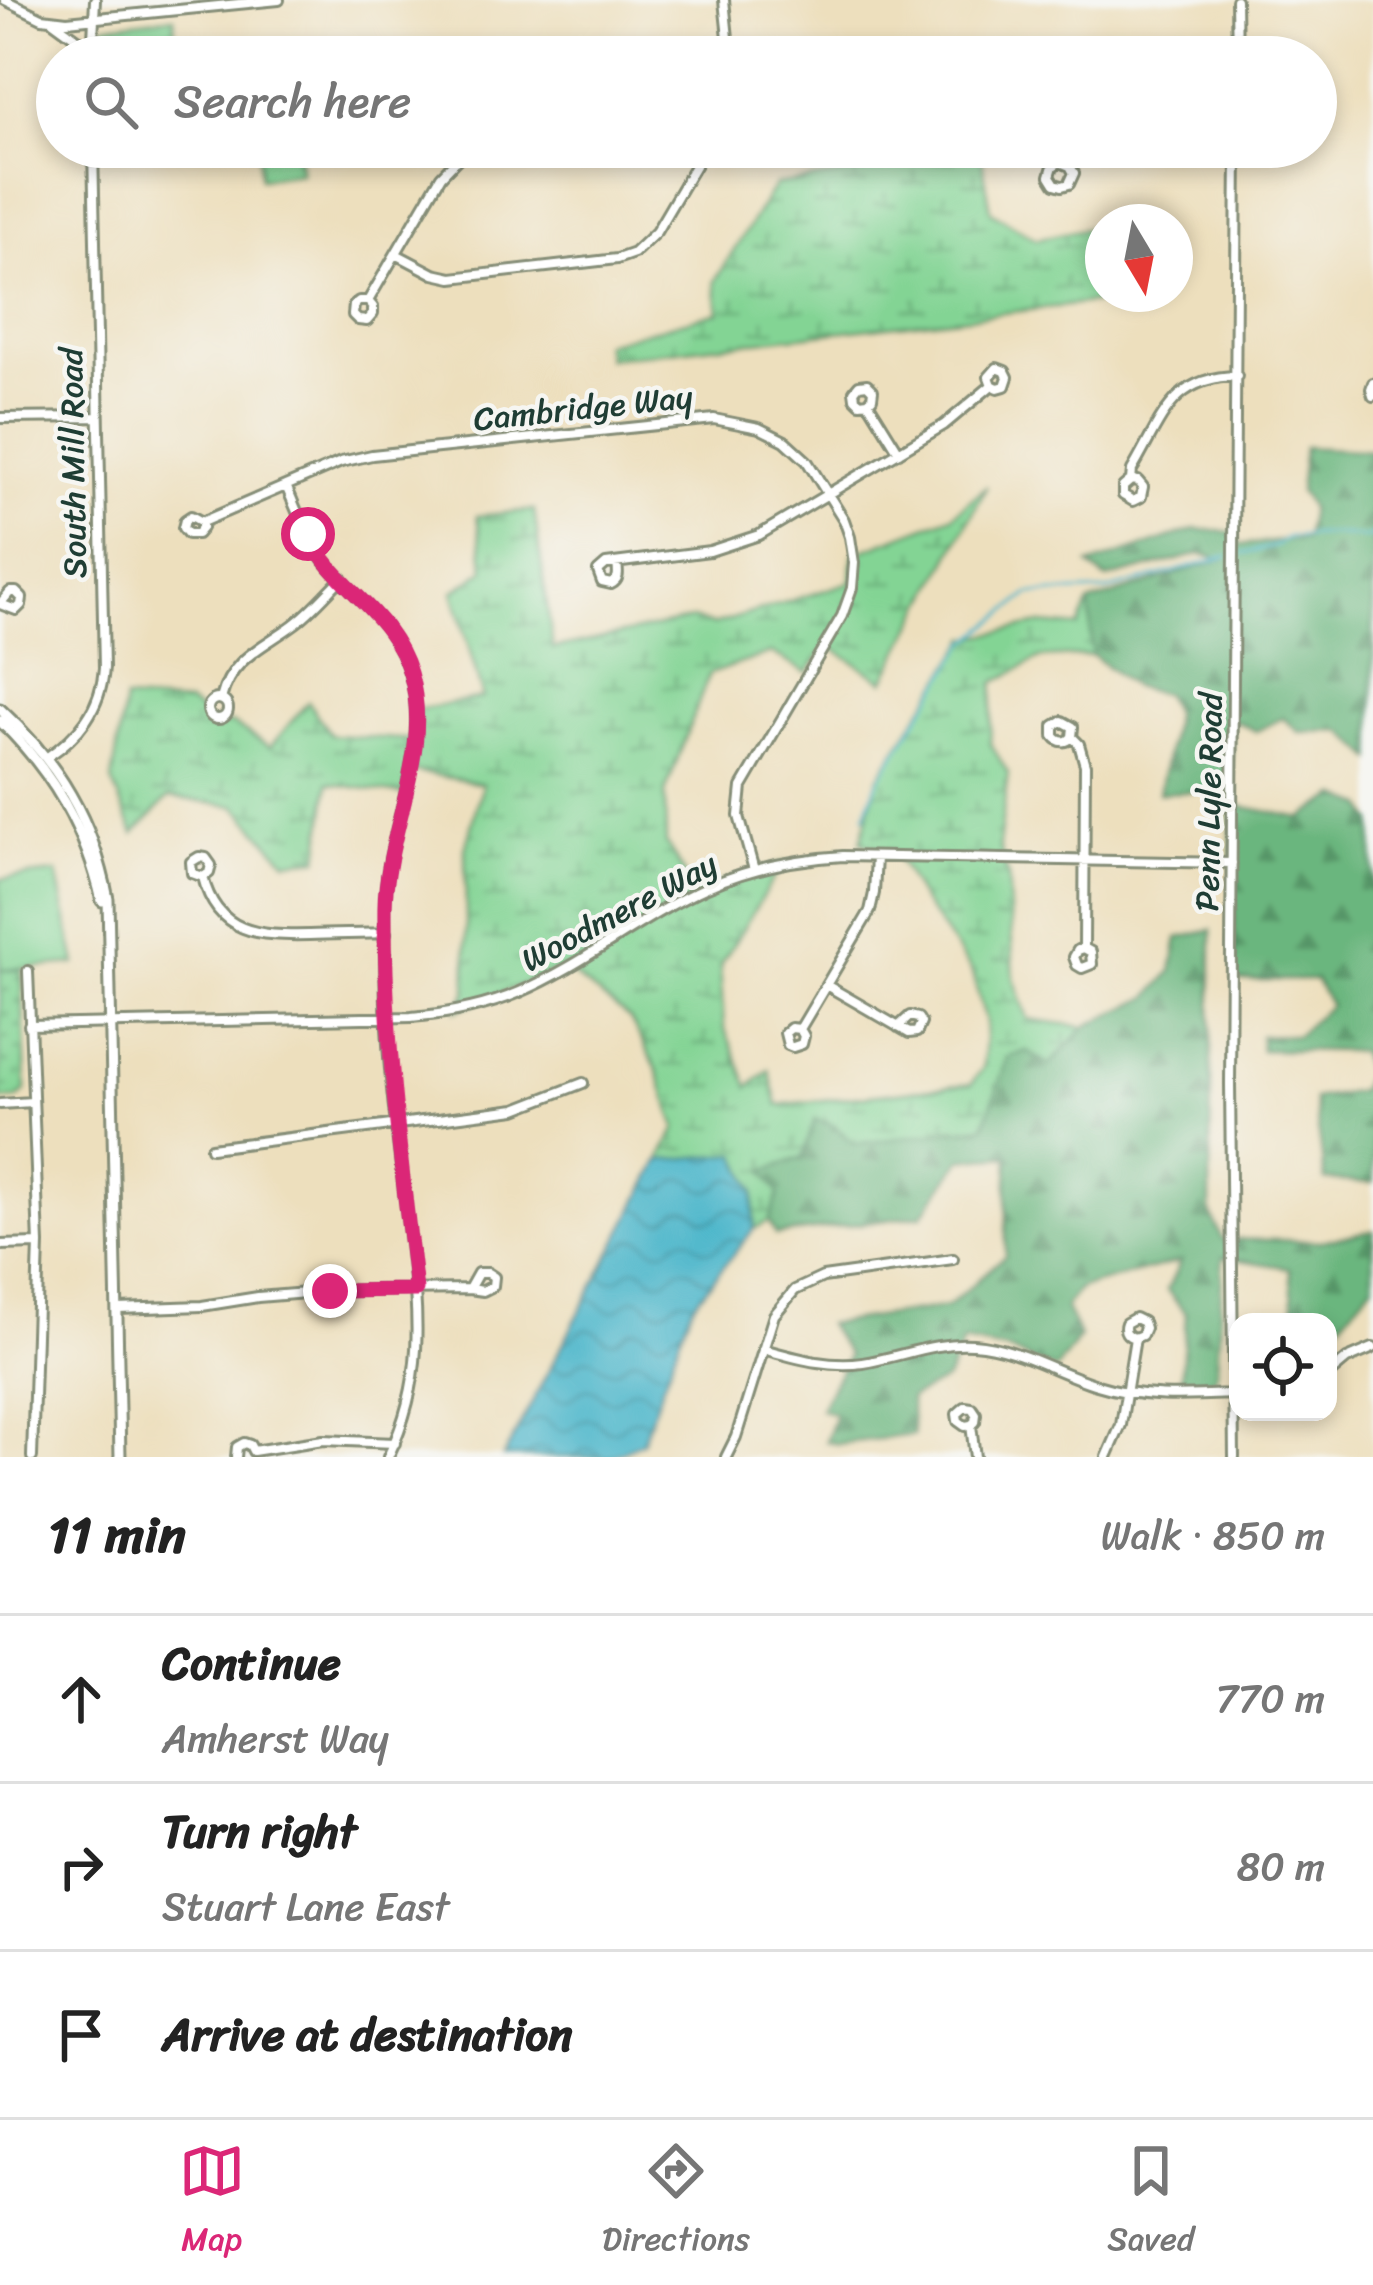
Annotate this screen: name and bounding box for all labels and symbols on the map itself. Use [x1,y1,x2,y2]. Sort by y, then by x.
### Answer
north arrow [1085,204,1193,312]
street label: South Mill Road [42,345,104,579]
street label: Cambridge Way [470,368,696,448]
route start [281,507,335,561]
street label: Penn Lyle Road [1178,690,1240,912]
street label: Woodmere Way [510,835,729,988]
route end [303,1264,357,1318]

